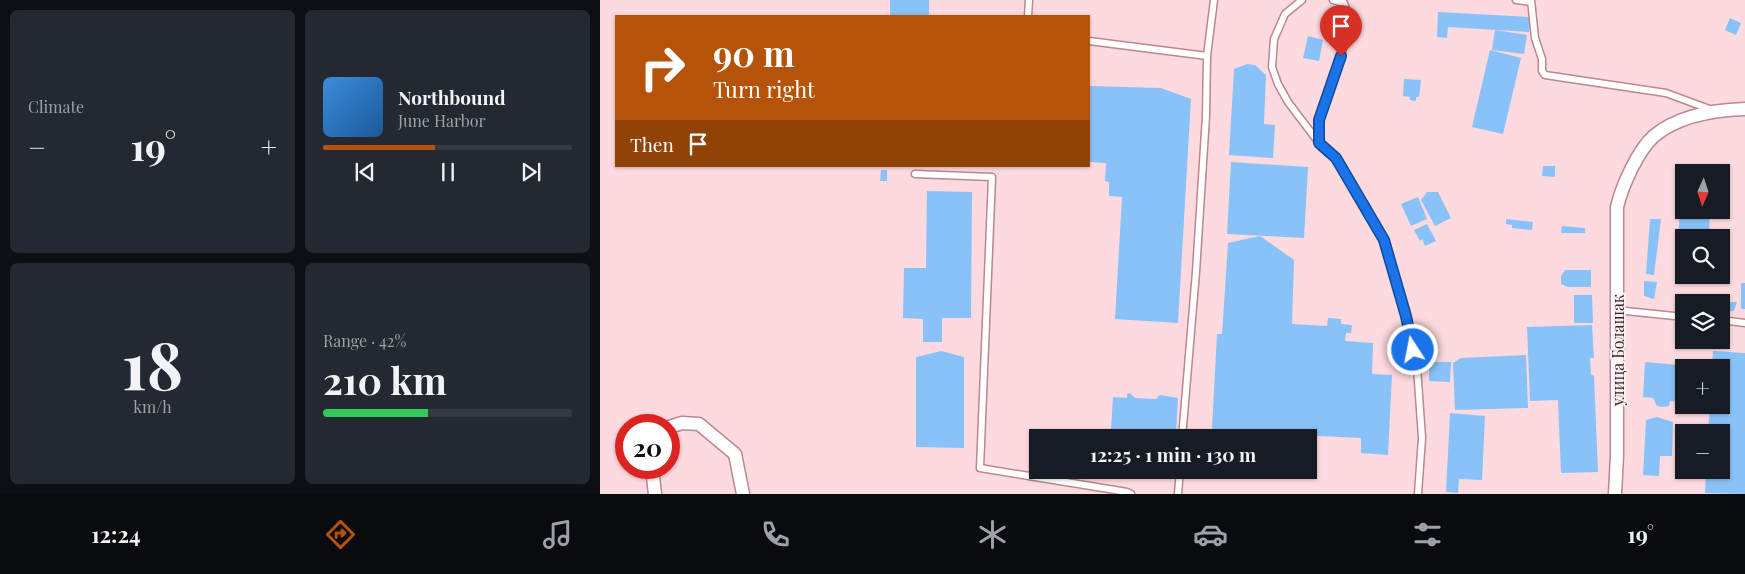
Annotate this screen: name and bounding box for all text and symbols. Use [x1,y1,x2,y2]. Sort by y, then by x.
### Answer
pin [1320,5,1362,56]
icon: arrive [1327,12,1355,40]
text: 90 m [713,29,795,76]
icon: right [630,35,695,100]
text: Turn right [713,74,815,104]
text: Northbound [398,84,506,110]
text: Climate [28,96,84,117]
text: June Harbor [398,110,486,131]
text: 19° [130,120,176,171]
text: − [28,128,46,165]
text: + [261,128,277,165]
icon: arrive [684,130,712,158]
text: Then [630,131,674,157]
icon: previous [351,158,379,186]
icon: pause [434,158,462,186]
icon: next [517,158,545,186]
north arrow [1675,164,1730,219]
map controls [1675,164,1730,479]
button: search [1675,229,1730,284]
street label: улица Болашак [1607,294,1628,407]
button: layers [1675,294,1730,349]
text: 18 [122,320,183,406]
position arrow [1386,323,1438,375]
text: Range · 42% [323,330,406,351]
text: 210 km [323,354,447,405]
button: + [1675,359,1730,414]
text: km/h [133,396,172,417]
speed limit sign: 20 [615,414,680,479]
button: − [1675,424,1730,479]
text: 12:25 · 1 min · 130 m [1090,441,1256,467]
icon: directions [323,517,358,552]
icon: music [540,517,575,552]
icon: phone [758,517,793,552]
icon: climate [975,517,1010,552]
icon: car [1193,517,1228,552]
icon: filters [1410,517,1445,552]
text: 12:24 [91,519,141,549]
text: 19° [1627,519,1654,549]

